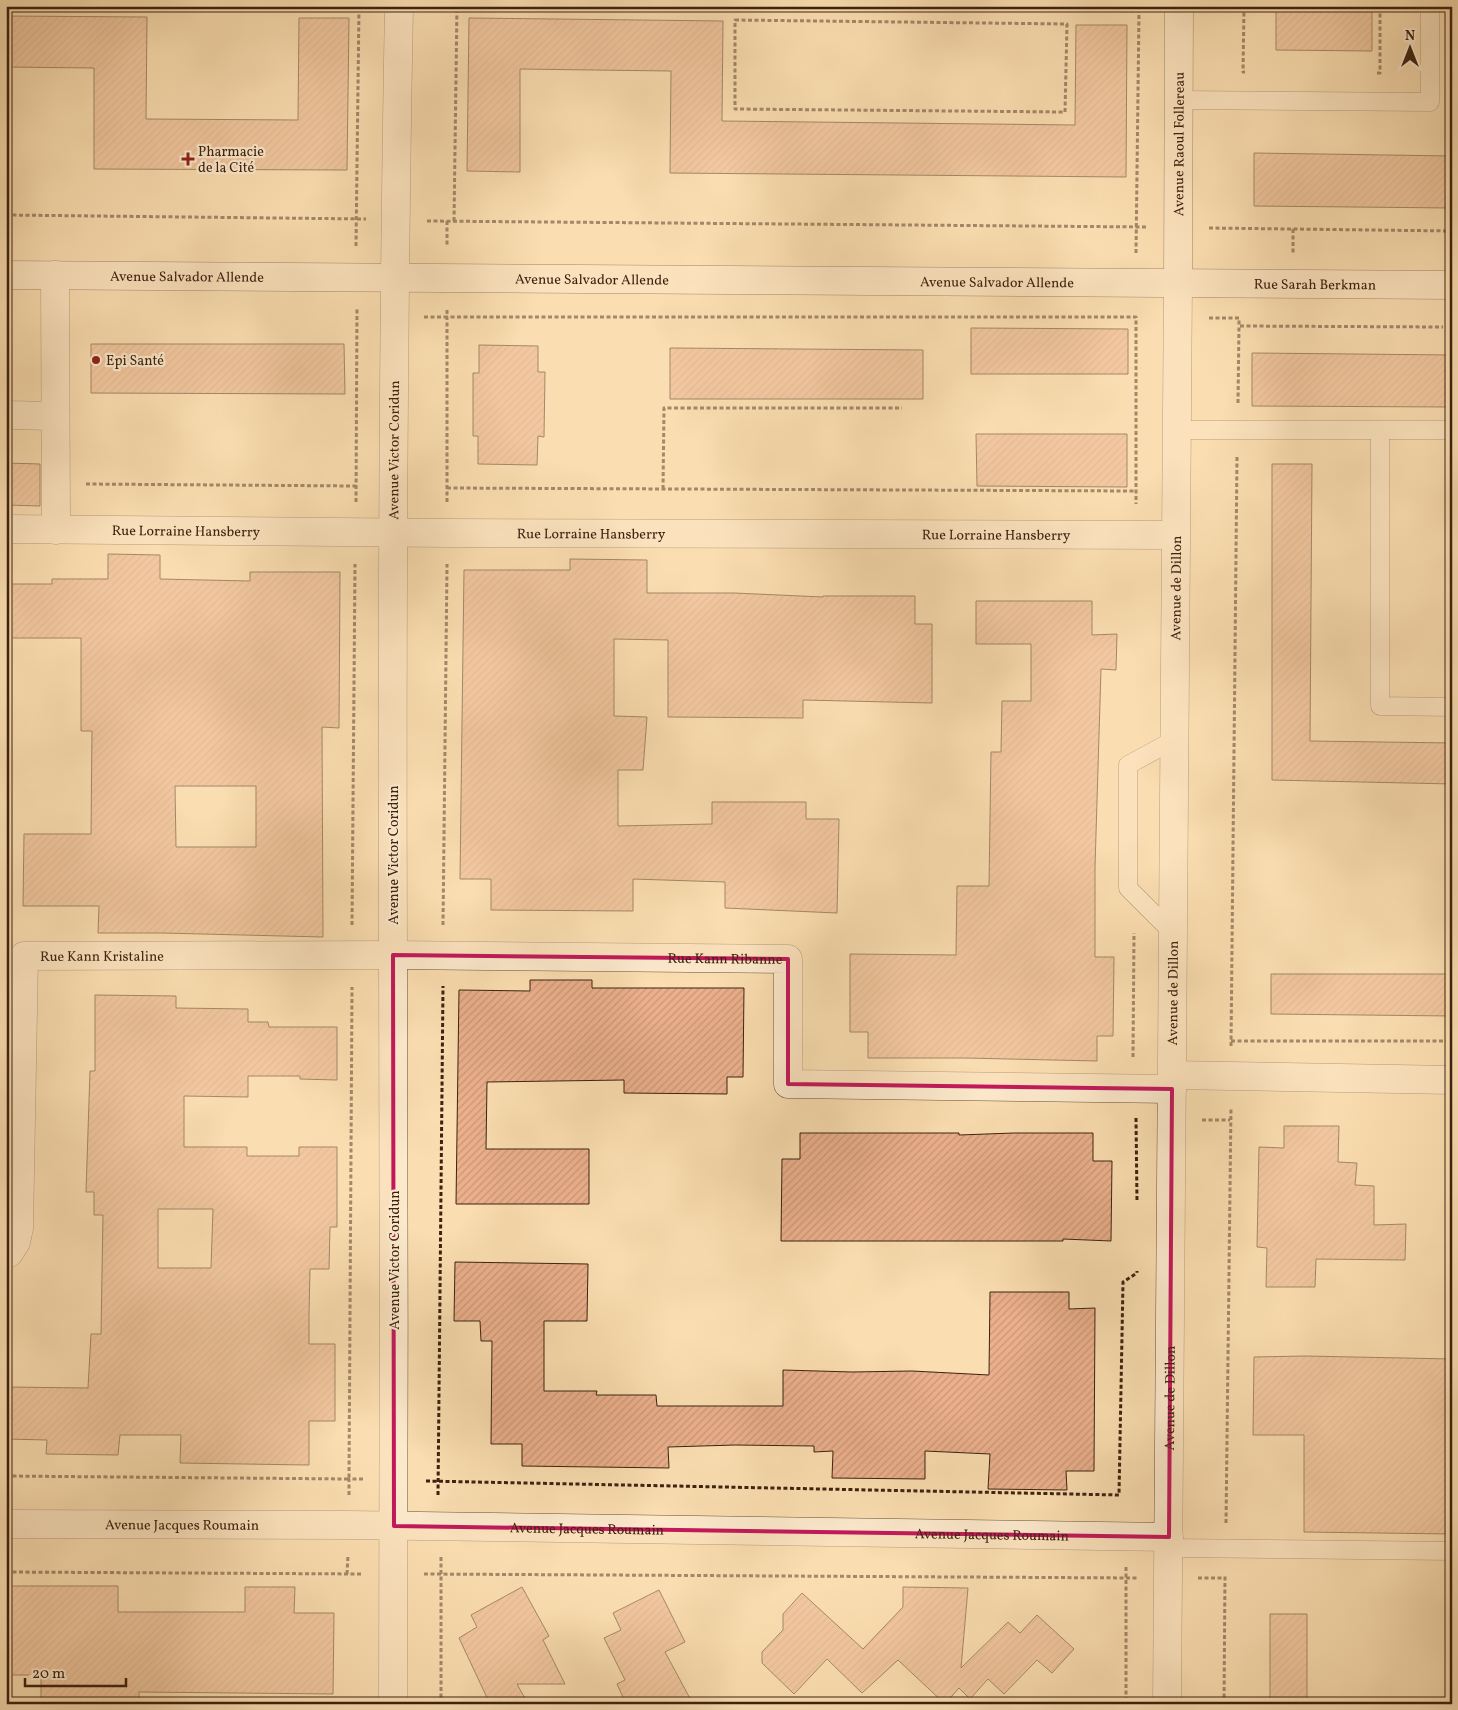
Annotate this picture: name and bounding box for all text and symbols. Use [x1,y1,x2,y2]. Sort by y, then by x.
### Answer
north arrow [1386,22,1436,72]
text: N [1405,27,1415,46]
street label: Avenue Raoul Follereau [1170,72,1190,216]
place label: Pharmacie de la Cité [198,143,264,178]
marker: Pharmacie de la Cité [182,153,194,165]
street label: Avenue Salvador Allende [110,268,264,288]
street label: Avenue Salvador Allende [515,271,669,291]
street label: Avenue Salvador Allende [920,273,1074,293]
street label: Rue Sarah Berkman [1254,276,1376,295]
place label: Epi Santé [106,352,164,371]
marker: Epi Santé [90,354,102,366]
street label: Avenue Victor Coridun [385,380,405,520]
street label: Rue Lorraine Hansberry [112,522,261,542]
street label: Rue Lorraine Hansberry [517,525,666,545]
street label: Rue Lorraine Hansberry [922,526,1071,546]
street label: Avenue de Dillon [1167,536,1187,640]
street label: Avenue Victor Coridun [385,785,404,925]
street label: Avenue de Dillon [1164,941,1184,1045]
street label: Rue Kann Kristaline [40,948,164,967]
street label: Rue Kann Ribanne [667,950,783,970]
street label: Avenue Victor Coridun [386,1190,405,1330]
street label: Avenue de Dillon [1161,1346,1181,1450]
street label: Avenue Jacques Roumain [105,1516,259,1536]
street label: Avenue Jacques Roumain [510,1519,664,1541]
street label: Avenue Jacques Roumain [915,1525,1069,1547]
scale bar [25,1655,126,1687]
text: 20 m [32,1664,65,1685]

